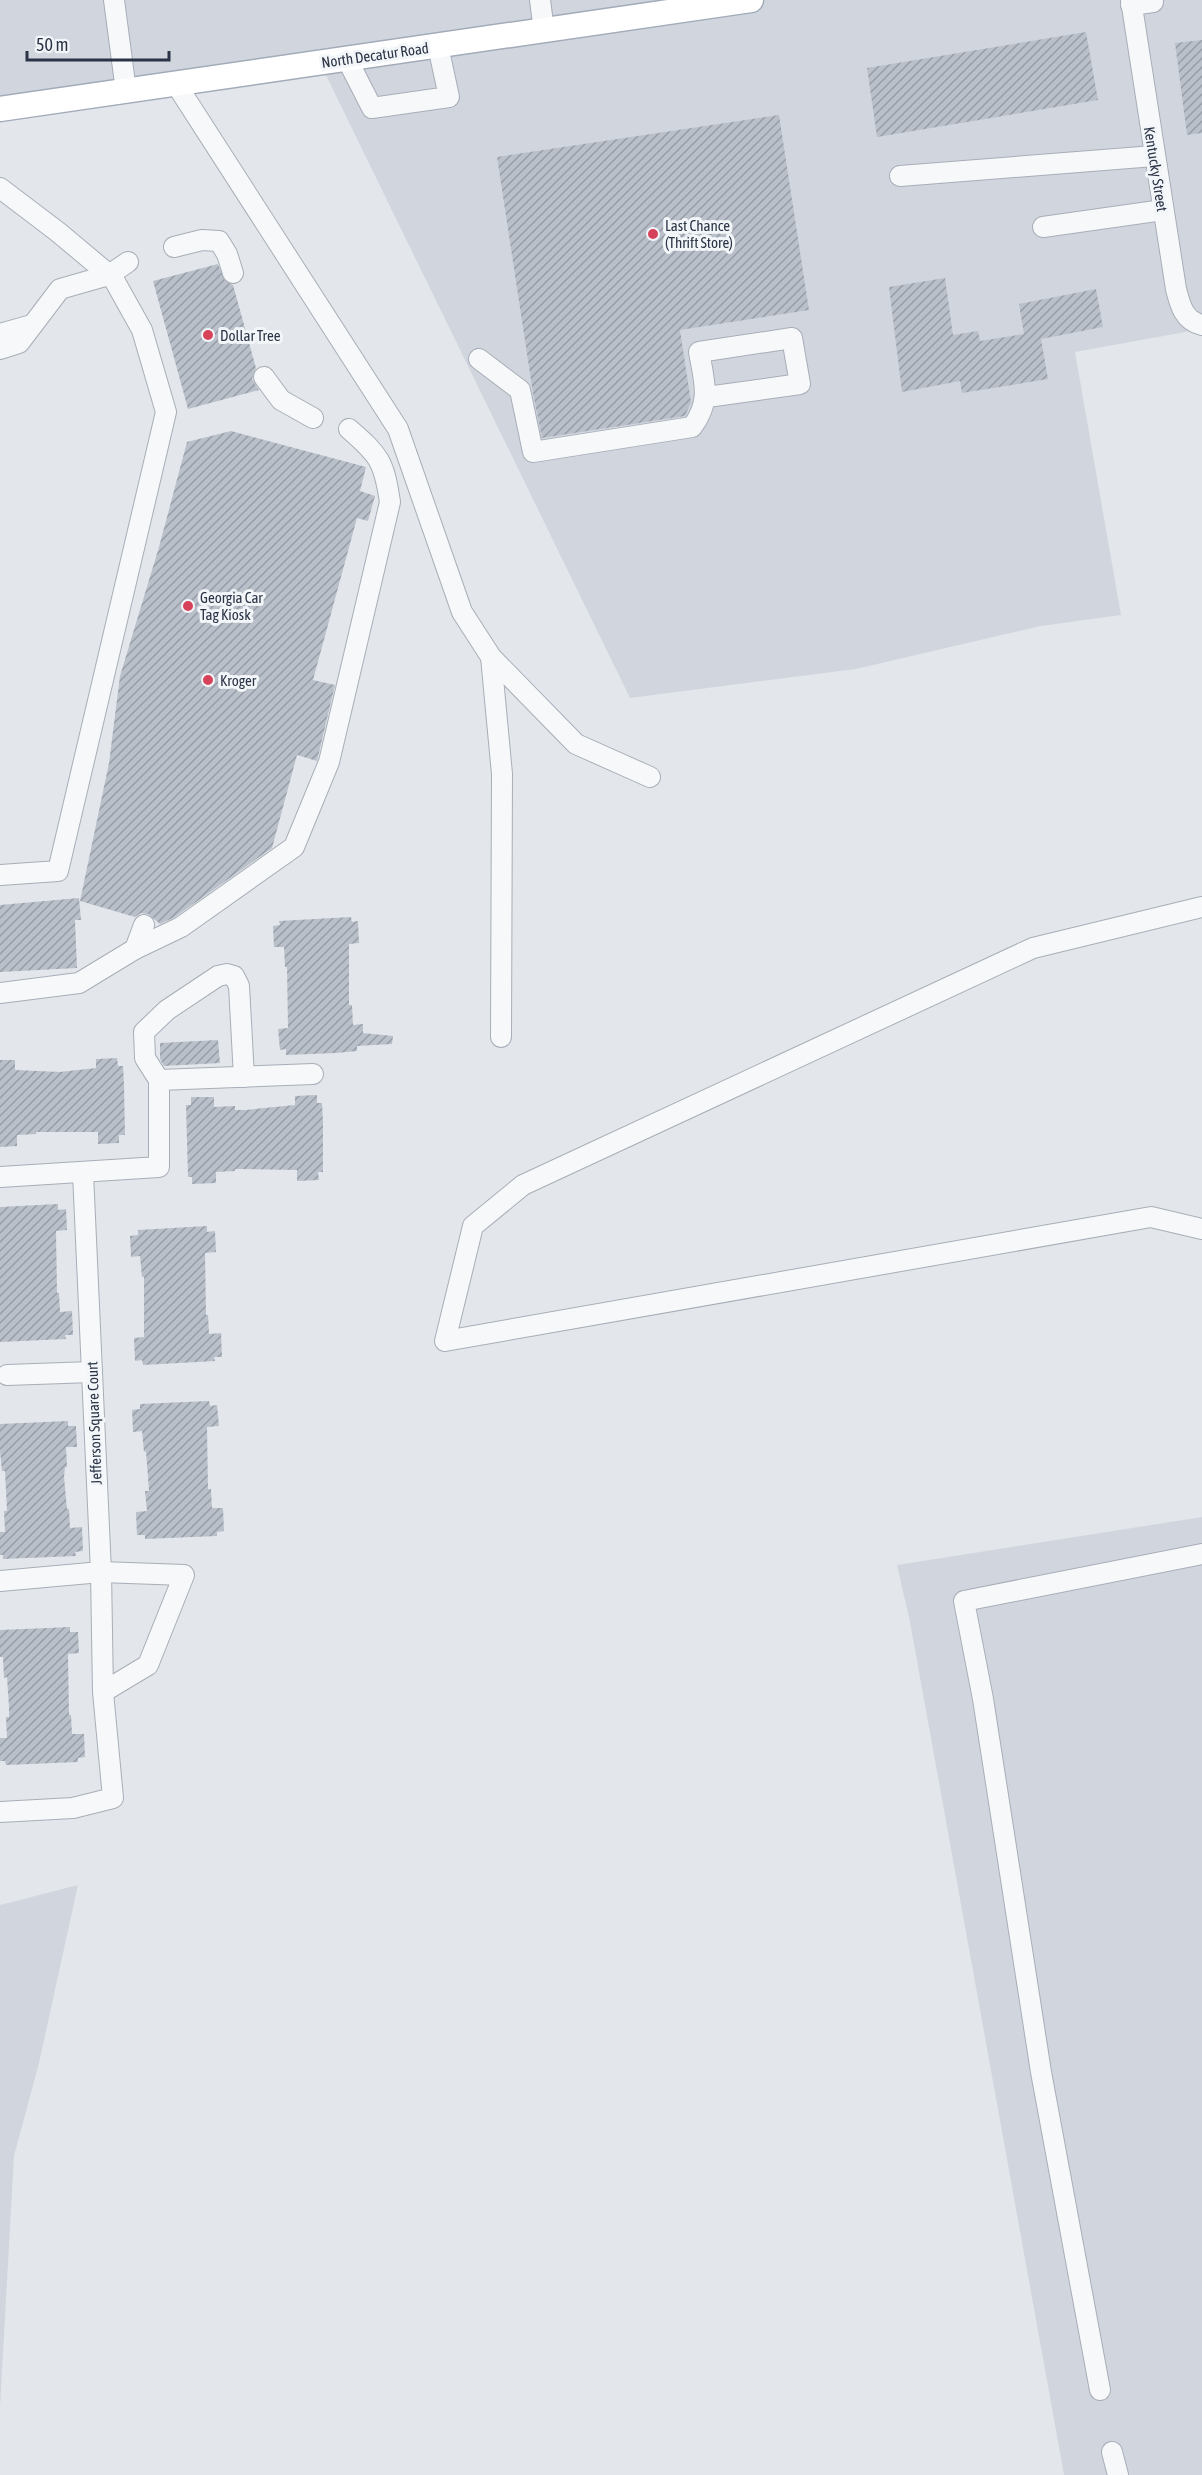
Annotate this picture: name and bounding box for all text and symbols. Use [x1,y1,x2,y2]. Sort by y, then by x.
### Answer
scale bar [27,24,170,62]
text: 50 m [36,34,68,55]
street label: North Decatur Road [320,39,430,71]
street label: Kentucky Street [1141,125,1171,213]
place label: Last Chance (Thrift Store) [665,217,733,251]
marker: Last Chance (Thrift Store) [646,227,660,241]
place label: Dollar Tree [220,327,281,344]
marker: Dollar Tree [201,328,215,342]
place label: Georgia Car Tag Kiosk [200,589,263,623]
marker: Georgia Car Tag Kiosk [181,599,195,613]
place label: Kroger [220,672,257,689]
marker: Kroger [201,673,215,687]
street label: Jefferson Square Court [83,1361,105,1485]

